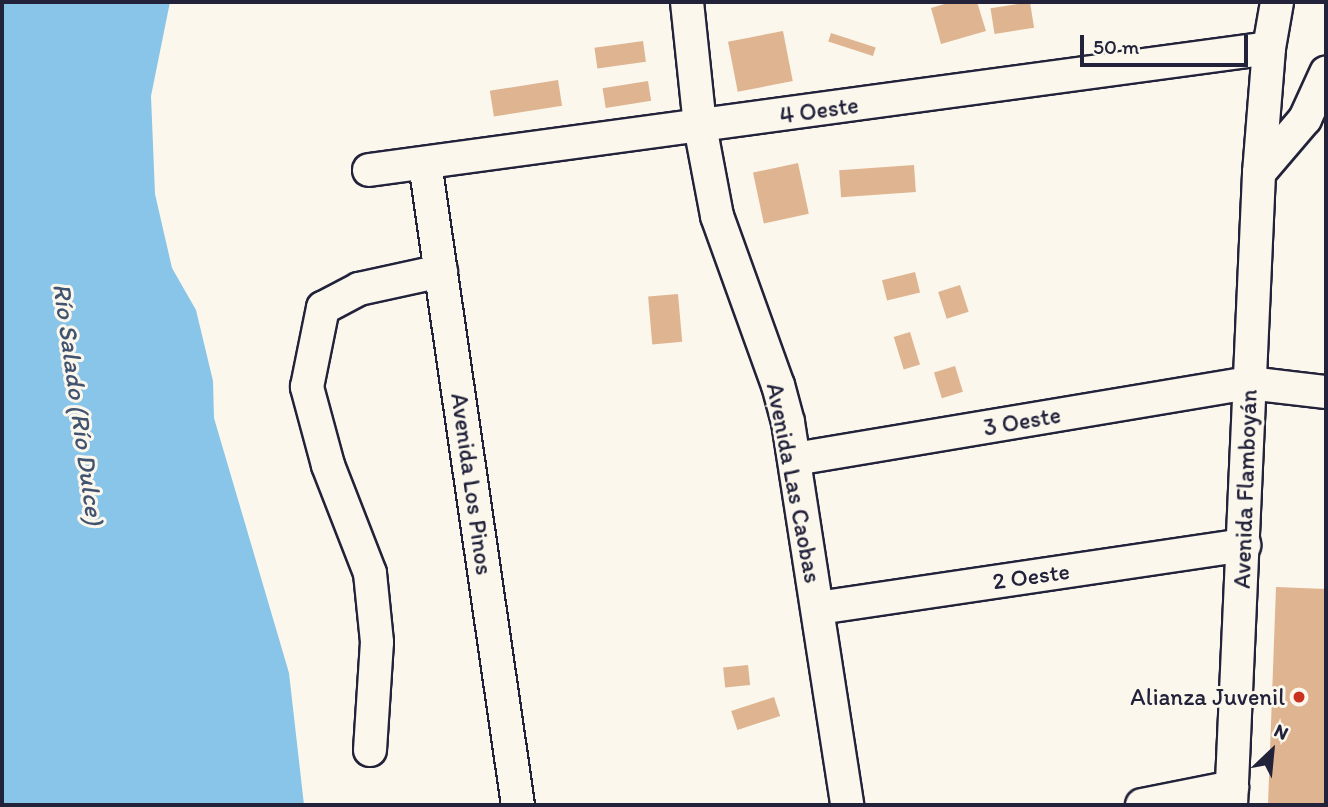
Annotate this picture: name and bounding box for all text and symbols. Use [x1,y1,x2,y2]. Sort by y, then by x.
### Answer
scale bar [1083,21,1251,65]
text: 50 m [1093,34,1139,59]
street label: 4 Oeste [778,90,860,130]
water label: Río Salado (Río Dulce) [46,281,110,527]
street label: Avenida Las Caobas [760,380,828,586]
street label: Avenida Flamboyán [1227,389,1263,589]
street label: Avenida Los Pinos [445,391,499,577]
street label: 3 Oeste [981,400,1063,442]
street label: 2 Oeste [991,556,1071,596]
place label: Alianza Juvenil [1130,683,1285,711]
marker: Alianza Juvenil [1291,689,1307,705]
north arrow [1237,716,1307,786]
text: N [1271,719,1292,745]

